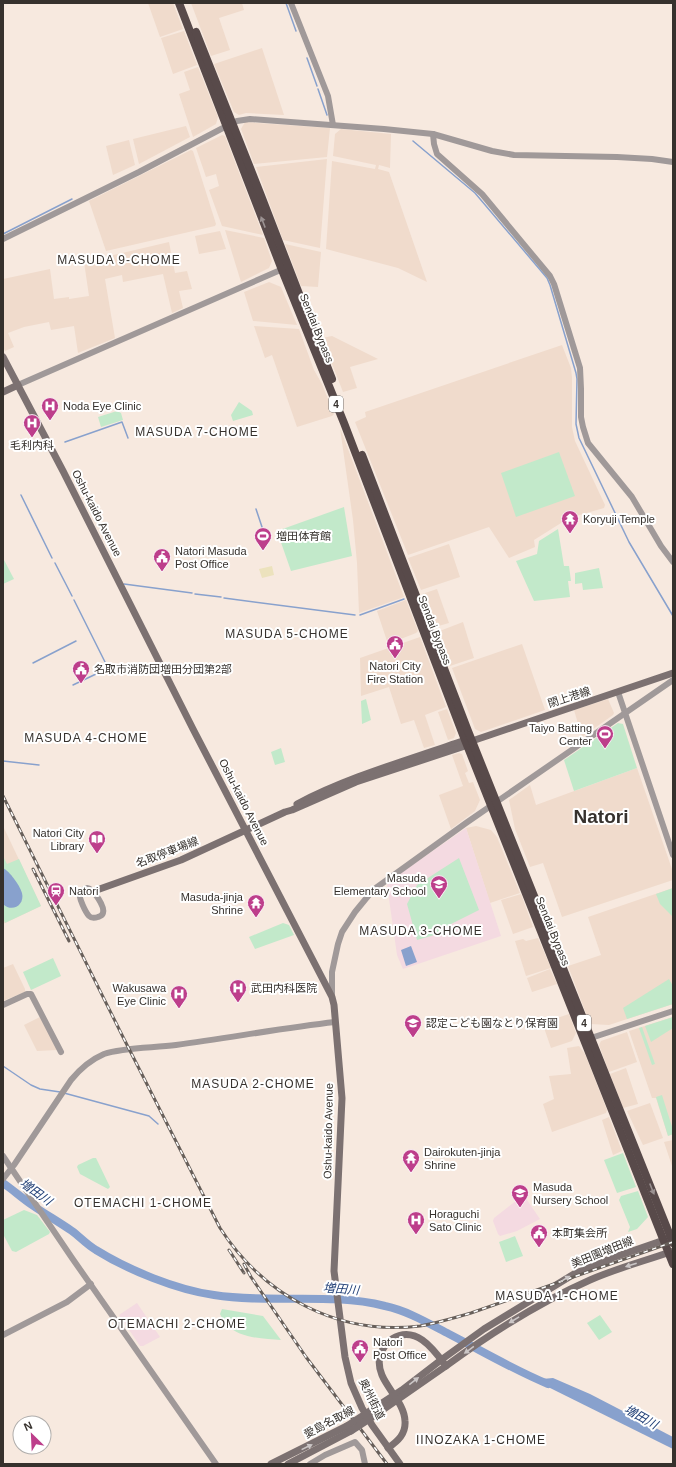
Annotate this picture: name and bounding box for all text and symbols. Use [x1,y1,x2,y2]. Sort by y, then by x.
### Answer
one-way arrow [260,215,266,227]
district label: MASUDA 9-CHOME [57,253,181,267]
street label: Sendai Bypass [298,292,336,365]
hospital icon: Noda Eye Clinic [40,396,60,421]
road number: 4 [329,396,343,412]
place label: Noda Eye Clinic [63,400,142,412]
hospital icon: 毛利内科 [22,413,42,438]
district label: MASUDA 7-CHOME [135,425,259,439]
place label: 毛利内科 [10,439,54,451]
street label: Oshu-kaido Avenue [70,468,124,558]
temple icon: Koryuji Temple [560,509,580,534]
place label: Koryuji Temple [583,513,655,525]
sports icon: 増田体育館 [253,526,273,551]
place label: 増田体育館 [276,530,331,542]
place label: Natori Masuda Post Office [175,545,247,570]
public building icon: Natori Masuda Post Office [152,547,172,572]
street label: Sendai Bypass [416,594,454,667]
district label: MASUDA 5-CHOME [225,627,349,641]
public building icon: Natori City Fire Station [385,634,405,659]
public building icon: 名取市消防団増田分団第2部 [71,659,91,684]
place label: Natori City Fire Station [367,660,423,685]
place label: 名取市消防団増田分団第2部 [94,663,232,675]
street label: 閖上港線 [546,684,592,710]
place label: Taiyo Batting Center [529,722,592,747]
sports icon: Taiyo Batting Center [595,724,615,749]
district label: MASUDA 4-CHOME [24,731,148,745]
street label: Oshu-kaido Avenue [217,757,271,847]
district label: Natori [574,806,628,827]
place label: Natori City Library [33,827,84,852]
library icon: Natori City Library [87,829,107,854]
street label: 名取停車場線 [134,835,200,869]
place label: Masuda Elementary School [334,872,427,897]
school or university icon: Masuda Elementary School [429,874,449,899]
station icon: Natori [46,881,66,906]
place label: Natori [69,885,98,897]
place label: Masuda-jinja Shrine [181,891,244,916]
temple icon: Masuda-jinja Shrine [246,893,266,918]
street label: Sendai Bypass [534,895,572,968]
district label: MASUDA 3-CHOME [359,924,483,938]
hospital icon: 武田内科医院 [228,978,248,1003]
place label: Wakusawa Eye Clinic [113,982,167,1007]
place label: 武田内科医院 [251,982,317,994]
hospital icon: Wakusawa Eye Clinic [169,984,189,1009]
school or university icon: 認定こども園なとり保育園 [403,1013,423,1038]
road number: 4 [577,1015,591,1031]
place label: 認定こども園なとり保育園 [426,1017,558,1029]
district label: MASUDA 2-CHOME [191,1077,315,1091]
street label: Oshu-kaido Avenue [321,1083,335,1179]
place label: Dairokuten-jinja Shrine [424,1146,501,1171]
temple icon: Dairokuten-jinja Shrine [401,1148,421,1173]
water label: 増田川 [17,1176,56,1209]
place label: Masuda Nursery School [533,1181,608,1206]
school or university icon: Masuda Nursery School [510,1183,530,1208]
one-way arrow [649,1184,655,1196]
district label: OTEMACHI 1-CHOME [74,1196,212,1210]
place label: Horaguchi Sato Clinic [429,1208,482,1233]
hospital icon: Horaguchi Sato Clinic [406,1210,426,1235]
public building icon: 本町集会所 [529,1223,549,1248]
place label: 本町集会所 [552,1227,608,1239]
street label: 美田園増田線 [569,1234,635,1270]
one-way arrow [625,1262,637,1268]
one-way arrow [559,1276,571,1283]
water label: 増田川 [322,1280,362,1298]
district label: MASUDA 1-CHOME [495,1289,619,1303]
one-way arrow [508,1316,520,1323]
district label: OTEMACHI 2-CHOME [108,1317,246,1331]
place label: Natori Post Office [373,1336,427,1361]
public building icon: Natori Post Office [350,1338,370,1363]
one-way arrow [463,1346,474,1354]
one-way arrow [409,1376,420,1385]
street label: 奥州街道 [357,1377,387,1421]
water label: 増田川 [622,1402,662,1433]
street label: 愛島名取線 [302,1404,356,1440]
north arrow [12,1415,52,1455]
text: N [22,1419,34,1433]
district label: IINOZAKA 1-CHOME [416,1433,546,1447]
one-way arrow [301,1444,312,1450]

